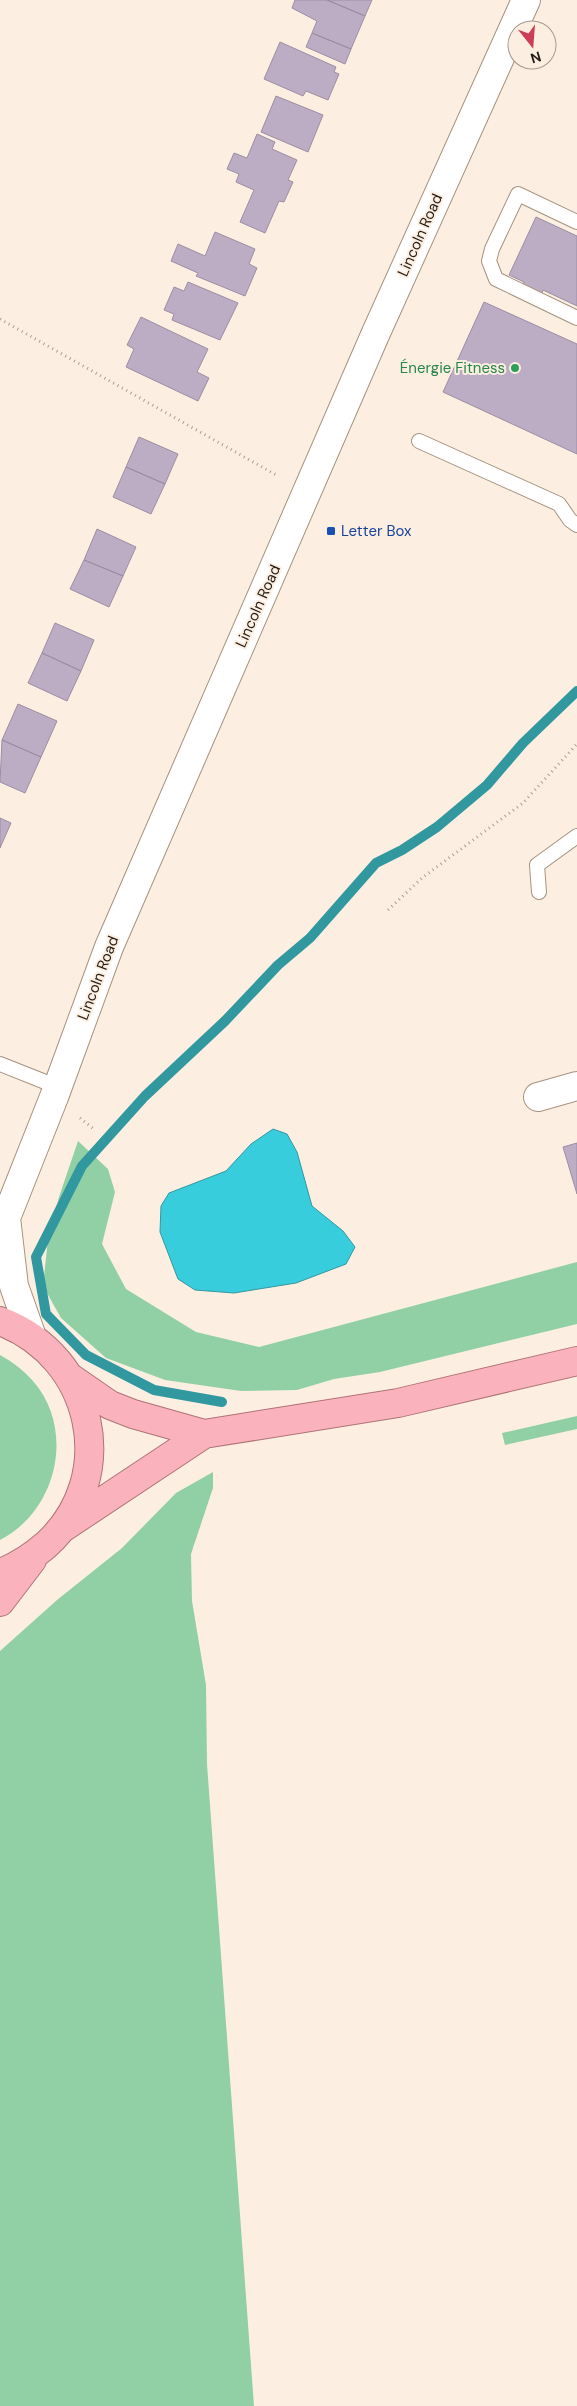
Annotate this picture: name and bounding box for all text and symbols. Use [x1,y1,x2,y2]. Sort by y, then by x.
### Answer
north arrow [507,20,557,70]
text: N [528,47,543,68]
street label: Lincoln Road [393,191,447,279]
place label: Énergie Fitness [400,358,505,378]
marker: Énergie Fitness [509,362,521,374]
place label: Letter Box [341,521,412,541]
marker: Letter Box [325,525,337,537]
street label: Lincoln Road [231,562,285,650]
street label: Lincoln Road [73,933,123,1023]

